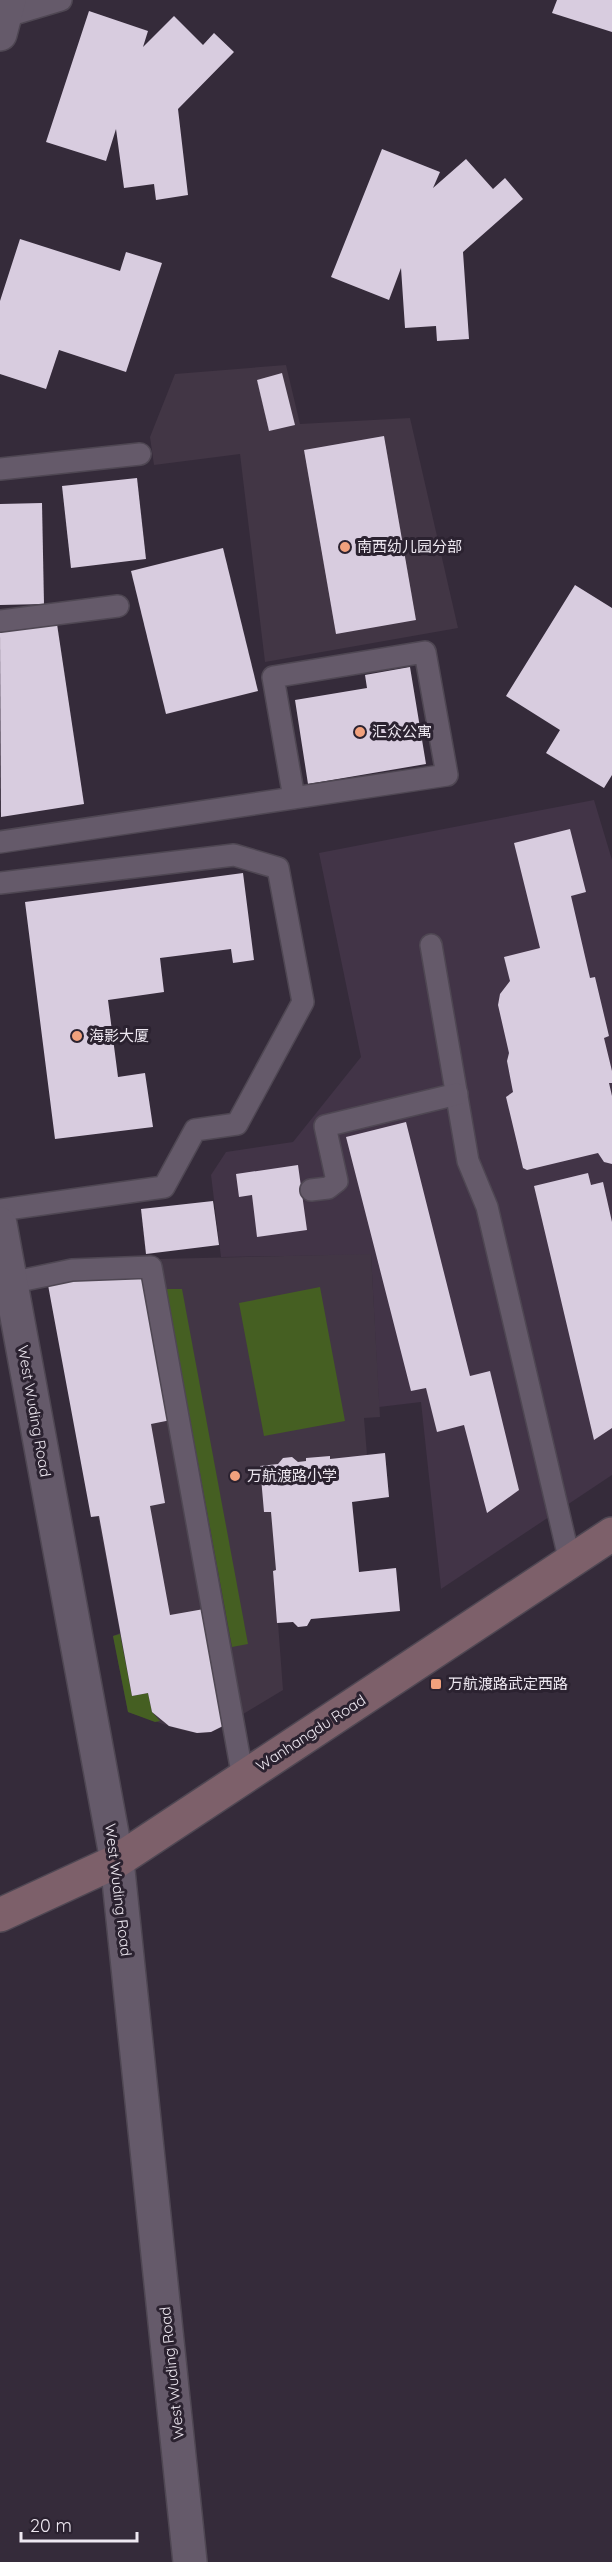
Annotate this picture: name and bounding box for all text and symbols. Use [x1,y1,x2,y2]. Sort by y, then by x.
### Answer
place label: 南西幼儿园分部 [357,537,462,556]
marker: 南西幼儿园分部 [338,540,352,554]
place label: 汇众公寓 [372,722,432,741]
marker: 汇众公寓 [353,725,367,739]
place label: 海影大厦 [89,1026,149,1045]
marker: 海影大厦 [70,1029,84,1043]
street label: West Wuding Road [14,1344,55,1478]
place label: 万航渡路小学 [247,1466,337,1485]
marker: 万航渡路小学 [228,1469,242,1483]
place label: 万航渡路武定西路 [448,1674,568,1693]
marker: 万航渡路武定西路 [429,1677,443,1691]
street label: Wanhangdu Road [252,1690,369,1775]
street label: West Wuding Road [101,1823,136,1957]
street label: West Wuding Road [155,2306,188,2440]
scale bar [21,2505,136,2543]
text: 20 m [30,2514,72,2537]

